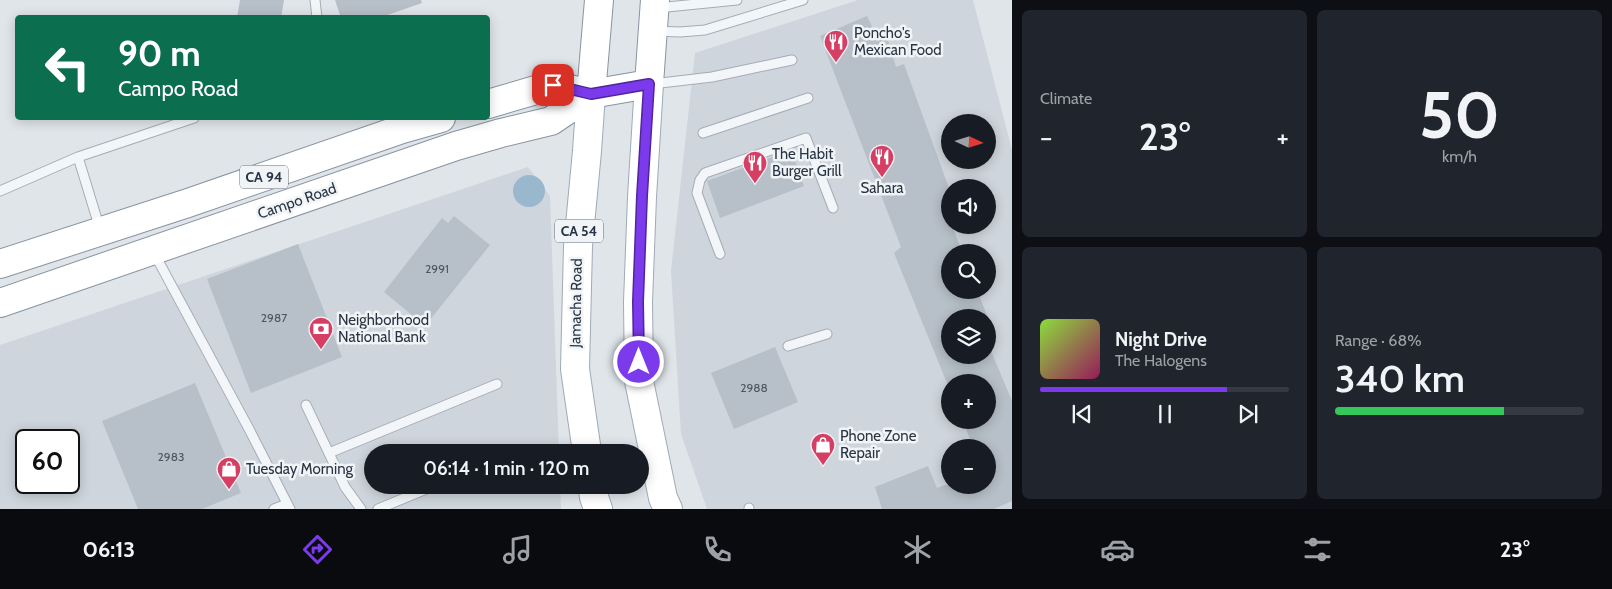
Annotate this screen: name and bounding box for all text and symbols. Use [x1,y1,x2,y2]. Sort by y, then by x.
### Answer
place label: Poncho's Mexican Food [854,24,942,59]
restaurant icon: Poncho's Mexican Food [823,29,849,63]
text: 90 m [118,32,201,75]
icon: left [35,35,100,100]
pin [532,64,574,106]
icon: arrive [539,71,567,99]
text: Campo Road [118,75,238,102]
text: 50 [1419,75,1500,154]
text: Climate [1040,89,1092,108]
text: 23° [1139,113,1190,160]
north arrow [941,114,996,169]
map controls [941,114,996,494]
text: − [1040,120,1052,154]
text: + [1277,120,1289,154]
restaurant icon: Sahara [869,144,895,178]
place label: The Habit Burger Grill [772,145,842,180]
text: km/h [1442,147,1477,166]
restaurant icon: The Habit Burger Grill [742,150,768,184]
road number: CA 94 [240,166,288,188]
street label: Campo Road [255,179,339,223]
place label: Sahara [860,179,904,197]
button: sound [941,179,996,234]
road number: CA 54 [555,220,603,242]
button: search [941,244,996,299]
street label: Jamacha Road [566,258,586,349]
house number: 2991 [425,261,449,276]
button: layers [941,309,996,364]
house number: 2987 [261,310,287,325]
place label: Neighborhood National Bank [338,311,429,346]
bank icon: Neighborhood National Bank [308,316,334,350]
text: Night Drive [1115,328,1207,351]
text: Range · 68% [1335,331,1422,350]
position arrow [612,335,664,387]
text: The Halogens [1115,351,1207,370]
text: 340 km [1335,355,1465,402]
button: + [941,374,996,429]
house number: 2988 [740,380,768,395]
icon: previous [1068,400,1096,428]
icon: pause [1151,400,1179,428]
icon: next [1234,400,1262,428]
place label: Phone Zone Repair [840,427,917,462]
speed limit sign: 60 [15,429,80,494]
shop icon: Phone Zone Repair [810,432,836,466]
button: − [941,439,996,494]
house number: 2983 [158,449,184,464]
shop icon: Tuesday Morning [216,456,242,490]
text: 06:14 · 1 min · 120 m [424,457,589,480]
place label: Tuesday Morning [246,460,354,478]
icon: directions [300,532,335,567]
icon: music [500,532,535,567]
icon: phone [700,532,735,567]
icon: climate [900,532,935,567]
icon: car [1100,532,1135,567]
icon: filters [1300,532,1335,567]
text: 06:13 [82,536,135,563]
text: 23° [1500,536,1530,563]

